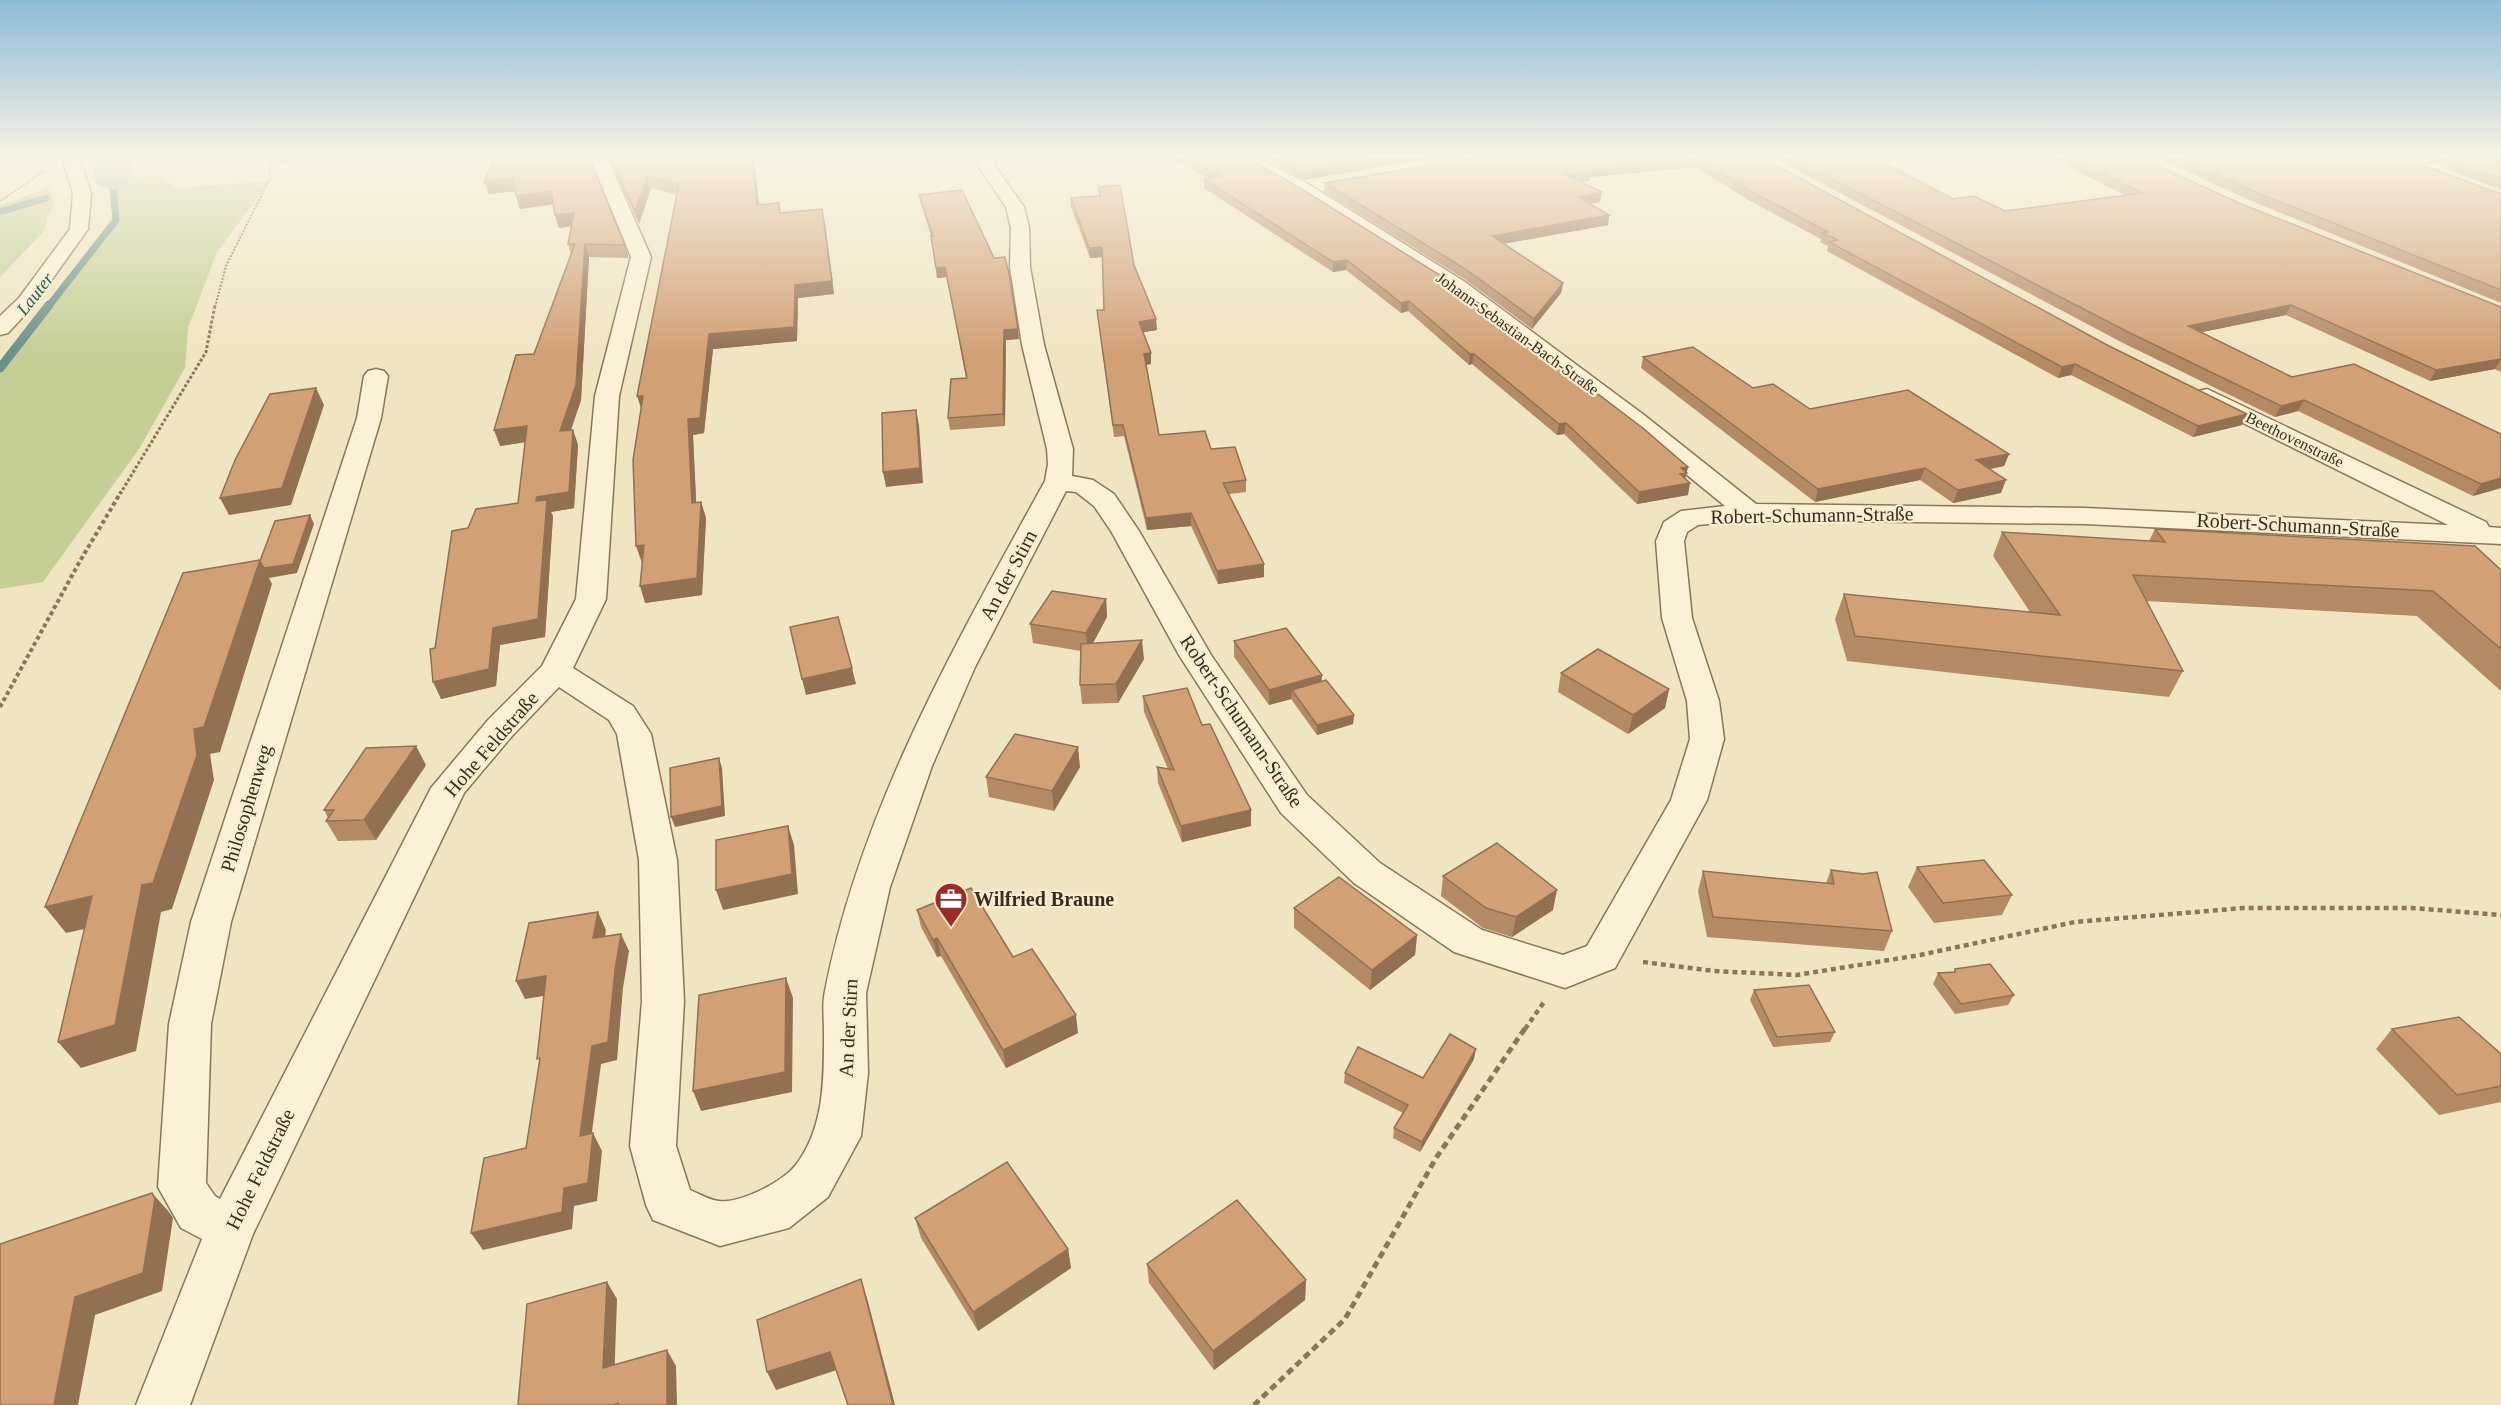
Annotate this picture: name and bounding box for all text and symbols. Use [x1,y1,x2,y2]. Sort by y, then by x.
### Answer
water label: Lauter [12,268,58,320]
street label: Johann-Sebastian-Bach-Straße [1433,269,1602,398]
street label: Beethovenstraße [2243,408,2346,470]
street label: Robert-Schumann-Straße [1710,502,1914,528]
street label: Robert-Schumann-Straße [2196,509,2400,541]
street label: An der Stirn [975,526,1041,624]
street label: Robert-Schumann-Straße [1176,631,1308,812]
street label: Hohe Feldstraße [440,687,543,801]
street label: Philosophenweg [216,742,277,875]
office icon: Wilfried Braune [933,881,969,928]
place label: Wilfried Braune [974,888,1114,910]
street label: An der Stirn [834,978,862,1078]
street label: Hohe Feldstraße [221,1105,299,1233]

